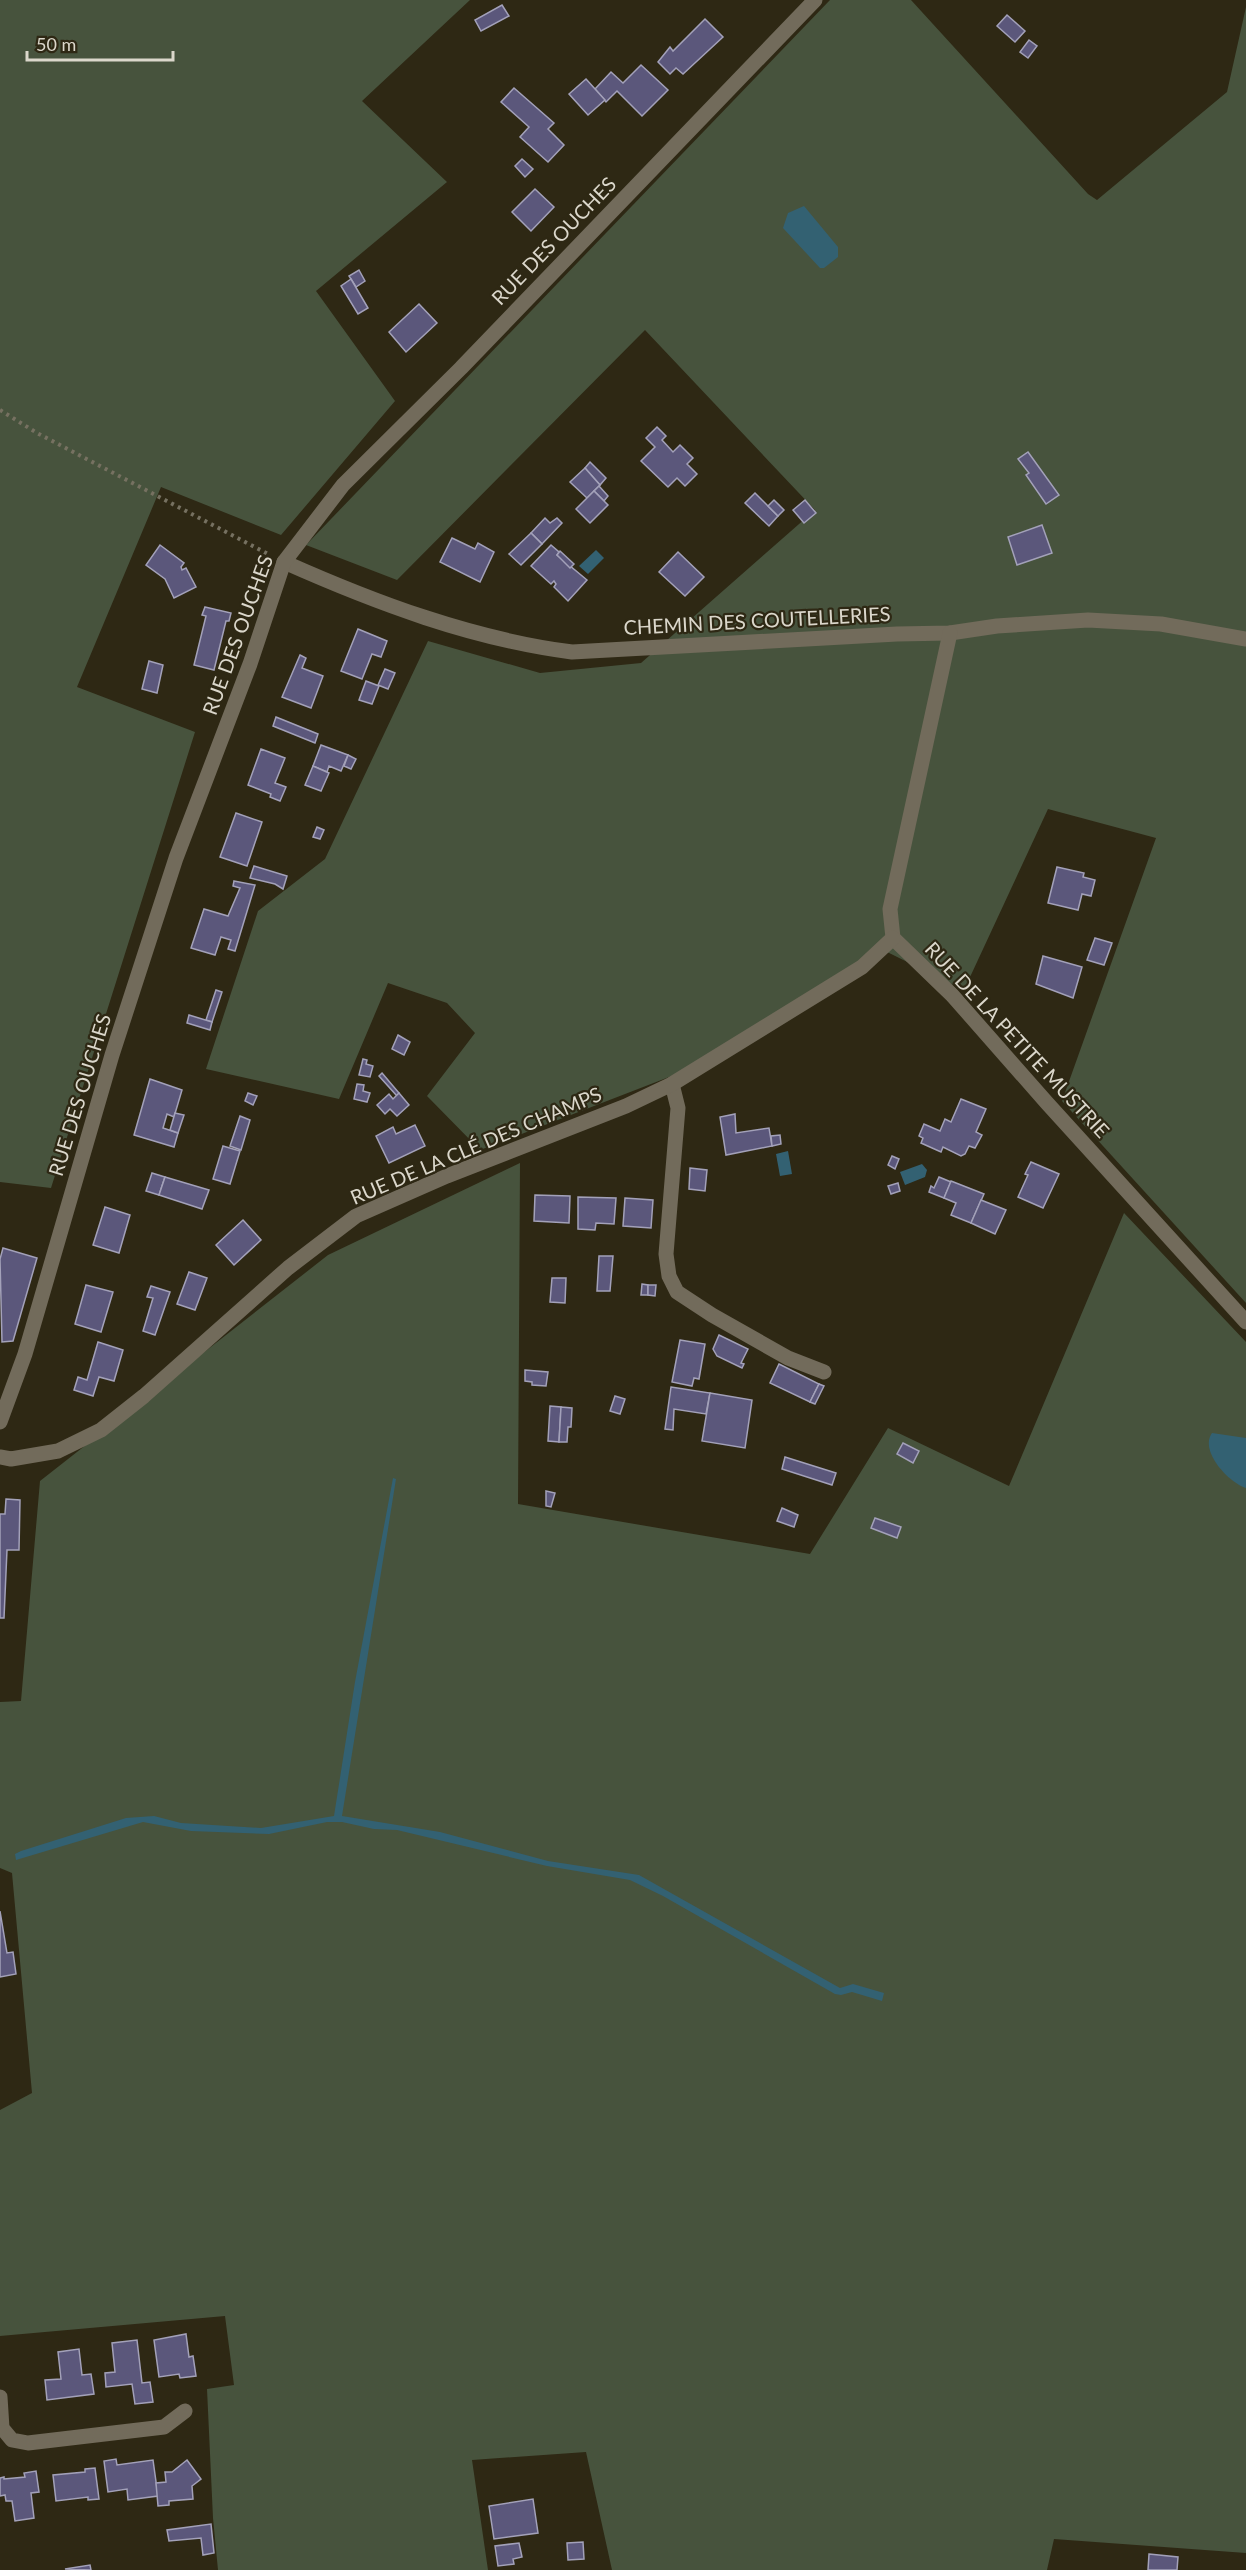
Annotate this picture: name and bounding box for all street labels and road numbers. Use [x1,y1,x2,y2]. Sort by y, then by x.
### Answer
street label: RUE DES OUCHES [486,171,620,309]
street label: RUE DES OUCHES [197,551,277,718]
street label: CHEMIN DES COUTELLERIES [623,601,891,639]
street label: RUE DE LA PETITE MUSTRIE [921,936,1115,1142]
street label: RUE DES OUCHES [43,1011,115,1179]
street label: RUE DE LA CLÉ DES CHAMPS [346,1081,605,1209]

